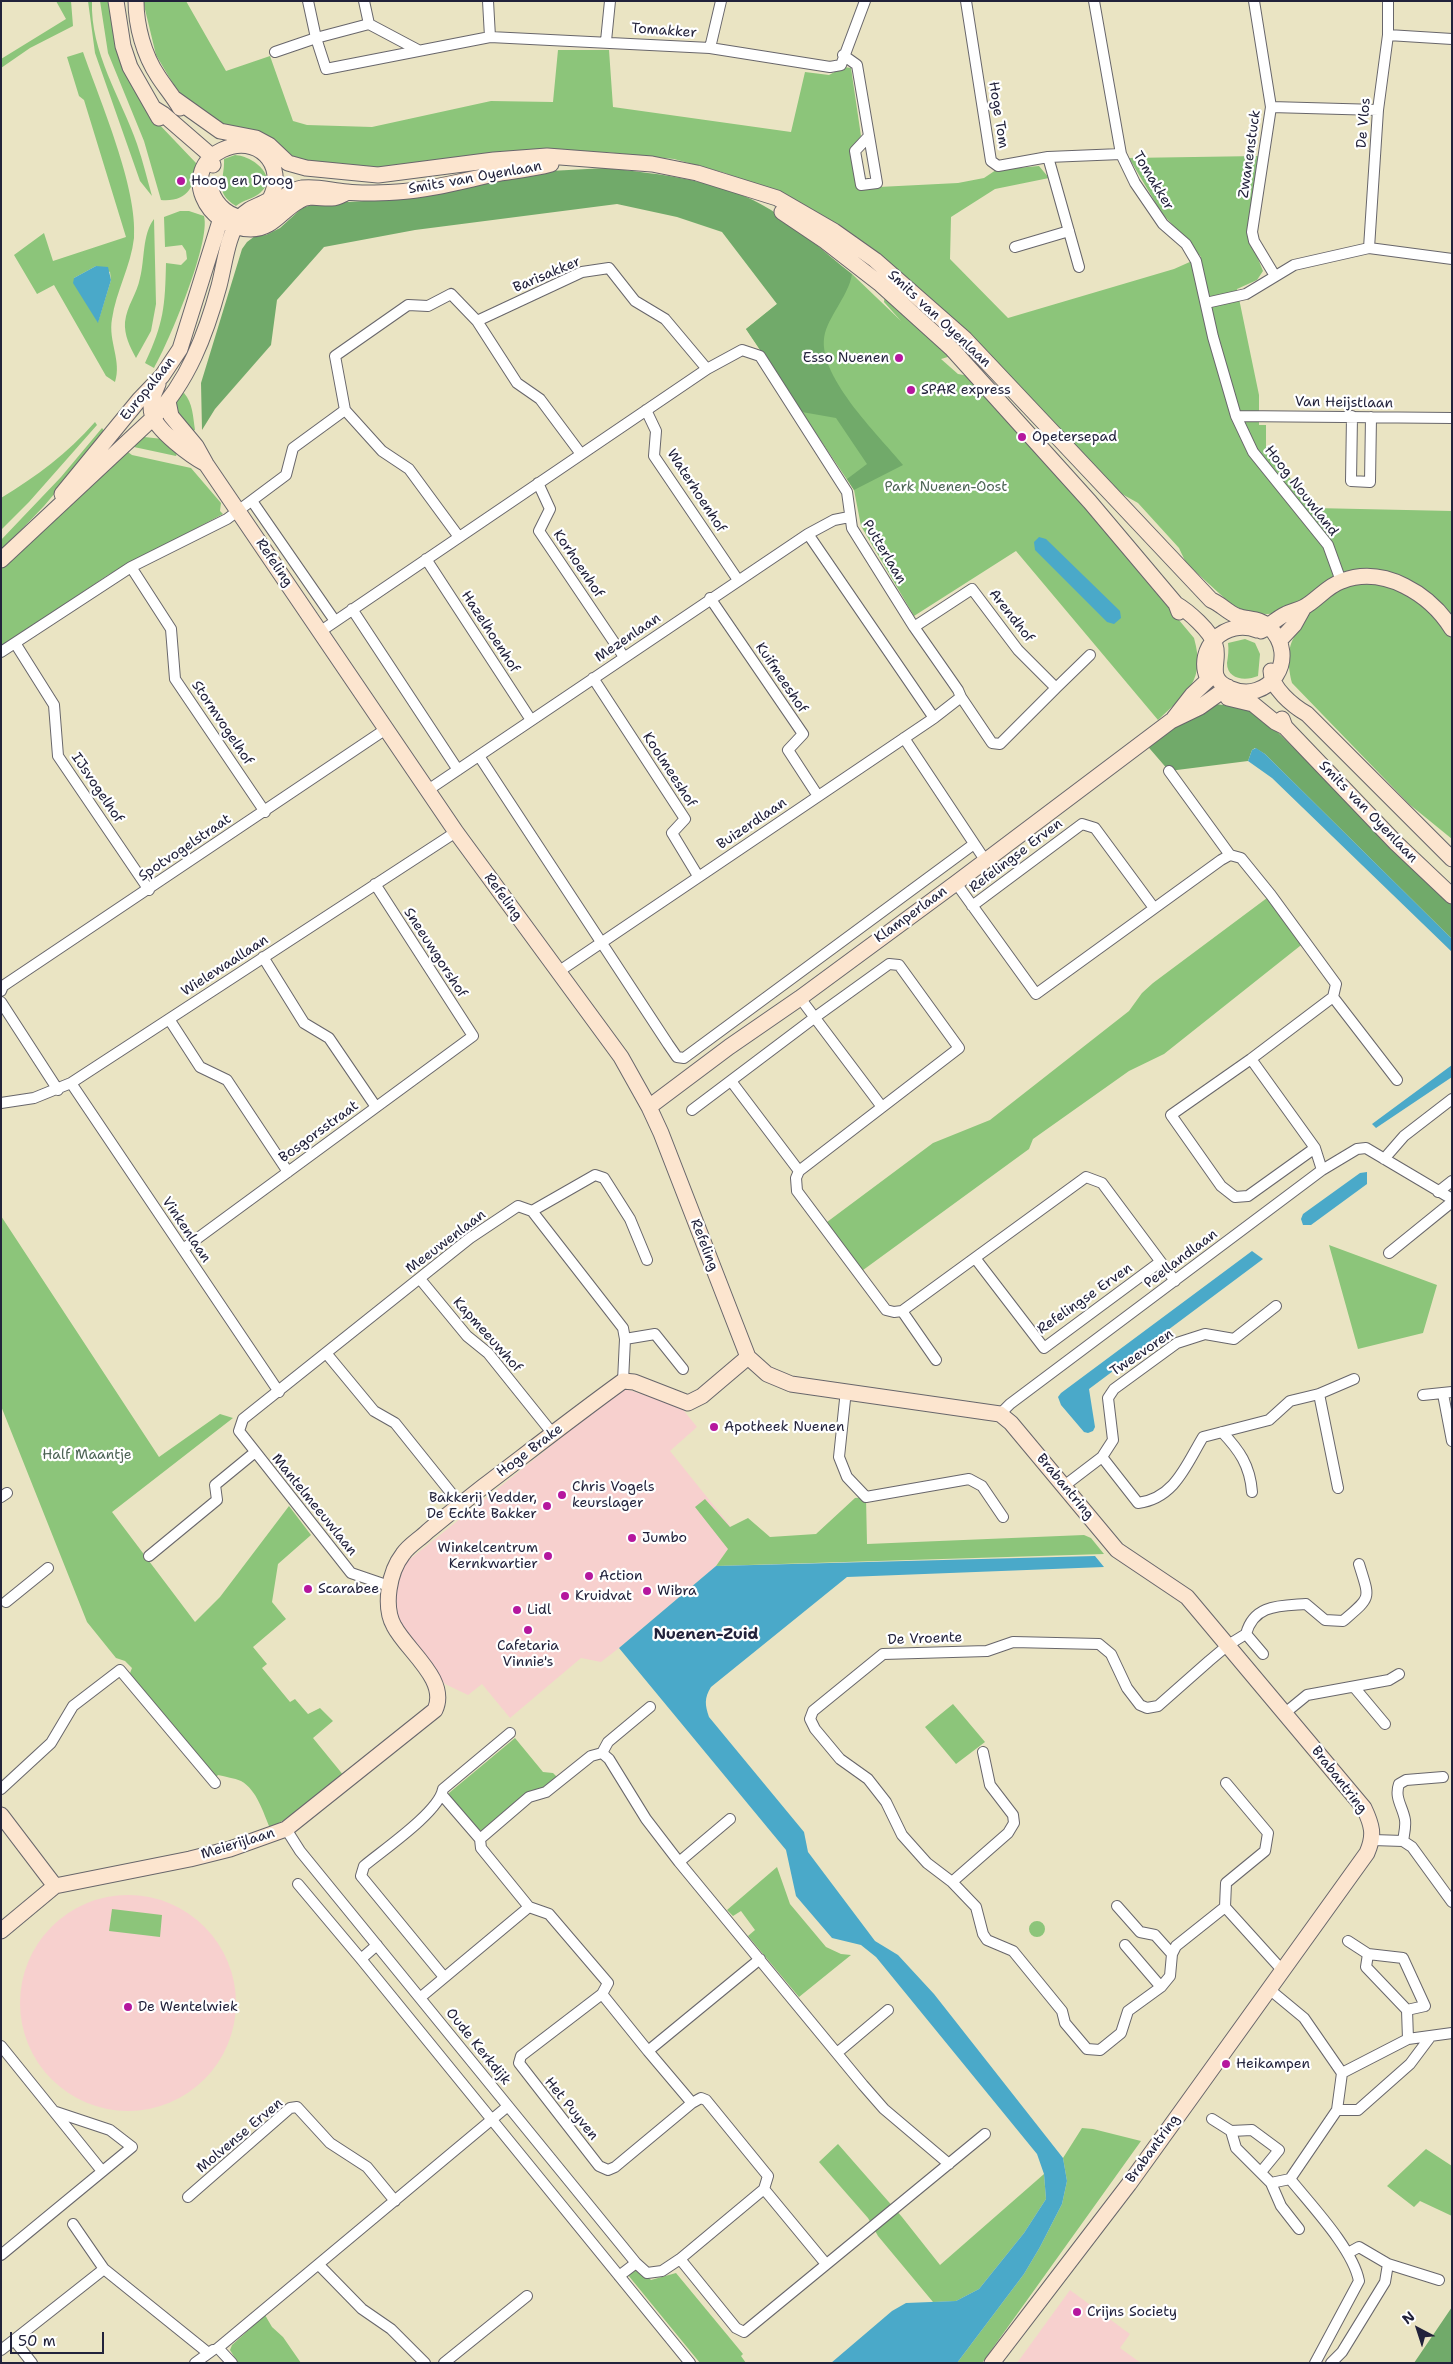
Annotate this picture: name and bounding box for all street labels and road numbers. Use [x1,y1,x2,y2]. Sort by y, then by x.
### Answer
street label: Tomakker [631,20,697,42]
street label: Hoge Tom [984,80,1012,150]
street label: De Vlos [1353,97,1375,149]
street label: Zwanenstuck [1235,109,1265,199]
street label: Tomakker [1129,149,1177,213]
street label: Smits van Oyenlaan [407,158,543,198]
street label: Barisakker [511,253,583,297]
street label: Smits van Oyenlaan [884,267,994,371]
street label: Europalaan [117,354,179,424]
street label: Van Heijstlaan [1295,394,1393,412]
street label: Hoog Nouwland [1260,442,1342,540]
street label: Waterhoenhof [663,446,729,536]
street label: Putterlaan [858,517,910,587]
street label: Korhoenhof [549,527,607,601]
street label: Refeling [252,536,296,590]
street label: Arendhof [985,586,1037,646]
street label: Hazelhoenhof [457,588,523,676]
street label: Mezenlaan [592,610,664,666]
street label: Kuifmeeshof [751,640,811,716]
street label: Stormvogelhof [188,678,256,768]
street label: Koolmeeshof [639,729,699,811]
street label: IJsvogelhof [67,750,127,826]
street label: Smits van Oyenlaan [1315,758,1421,866]
street label: Buizerdlaan [714,795,790,853]
street label: Spotvogelstraat [136,811,234,885]
street label: Refelingse Erven [966,816,1066,896]
street label: Refeling [480,870,526,924]
street label: Klamperlaan [871,883,951,947]
street label: Sneeuwgorshof [400,905,470,1001]
street label: Wielewaallaan [178,932,272,1000]
street label: Bosgorsstraat [276,1098,362,1166]
street label: Vinkenlaan [158,1194,214,1266]
street label: Meeuwenlaan [403,1207,489,1277]
street label: Refeling [686,1217,722,1273]
street label: Peellandlaan [1141,1226,1221,1292]
street label: Refelingse Erven [1034,1260,1136,1338]
street label: Kapmeeuwhof [449,1294,525,1376]
street label: Tweevoren [1107,1326,1177,1380]
street label: Hoge Brake [494,1421,566,1481]
street label: Mantelmeeuwlaan [268,1451,360,1559]
street label: Brabantring [1033,1451,1097,1523]
street label: De Vroente [887,1629,963,1649]
street label: Brabantring [1308,1743,1370,1817]
street label: Meierijlaan [199,1825,277,1863]
street label: Oude Kerkdijk [442,2005,514,2089]
street label: Het Puyven [540,2074,602,2144]
street label: Molvense Erven [194,2095,286,2177]
street label: Brabantring [1122,2111,1184,2187]

